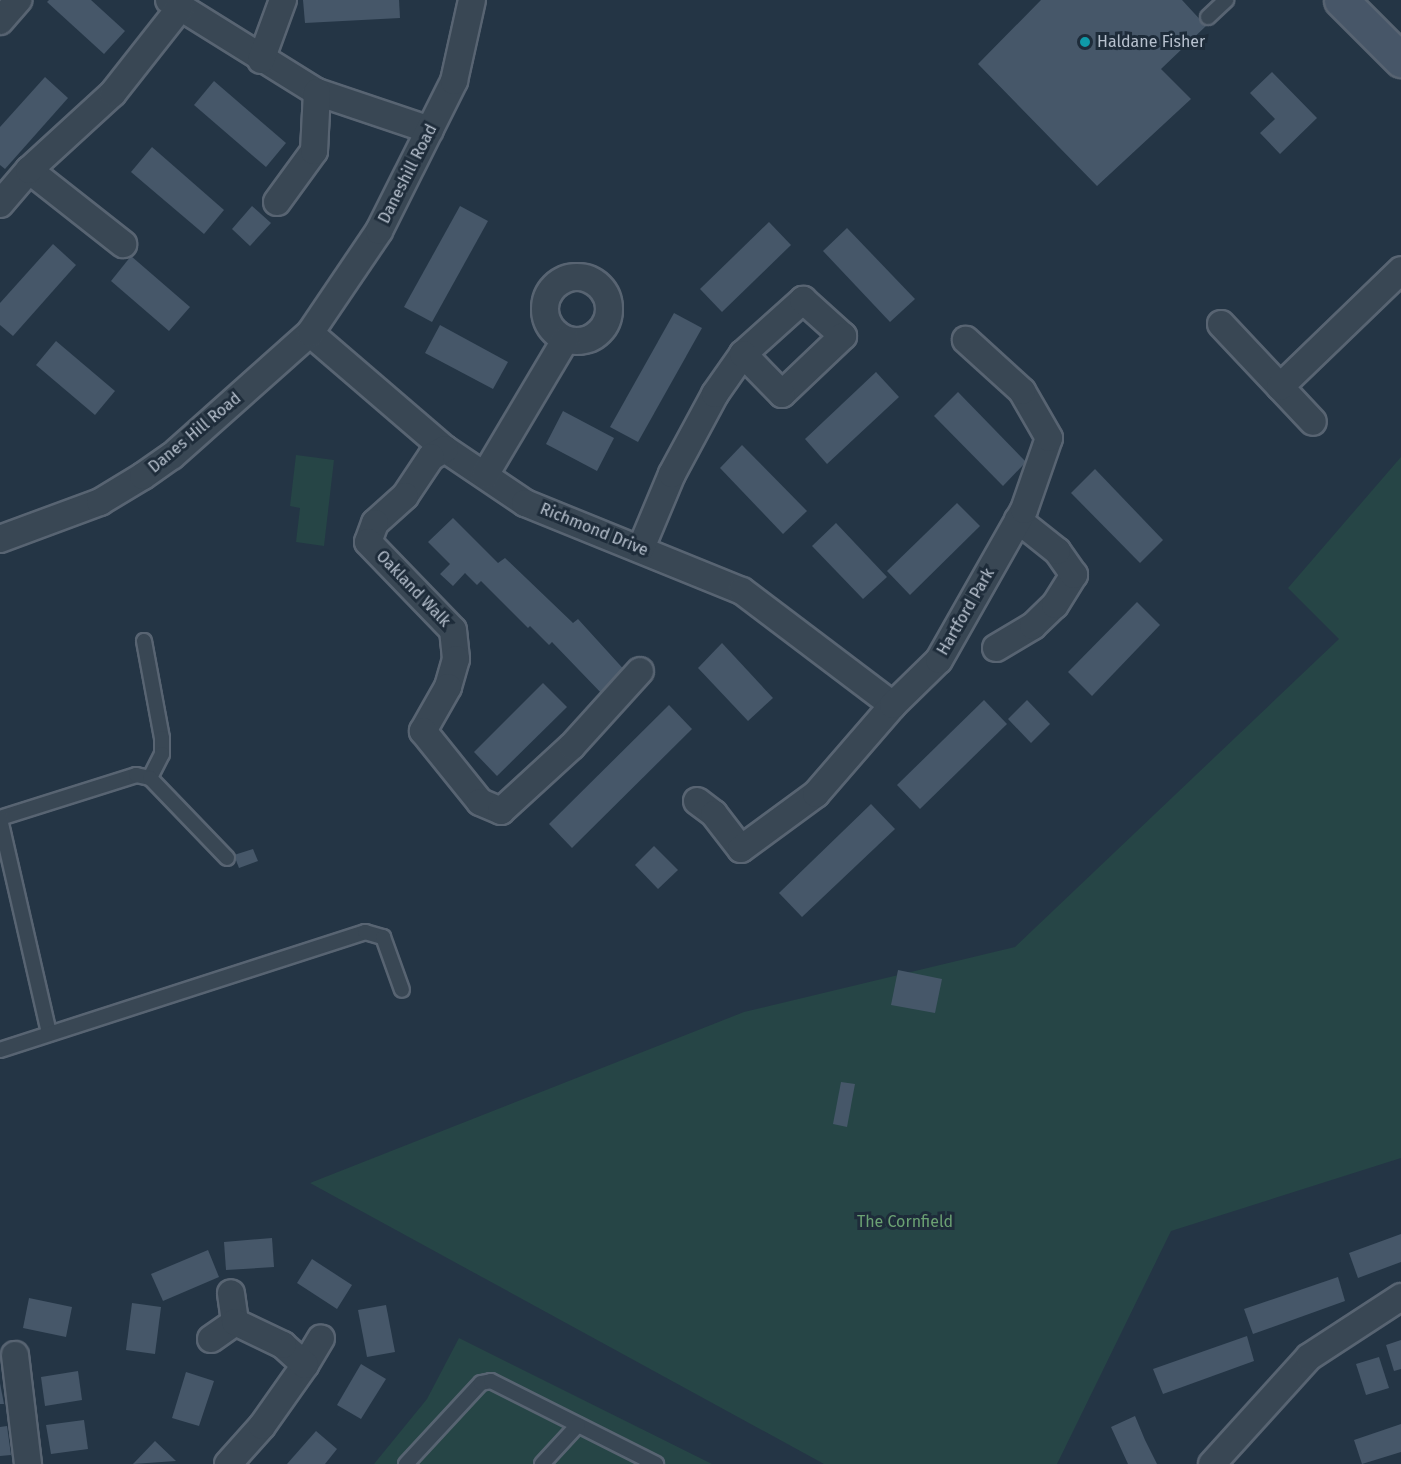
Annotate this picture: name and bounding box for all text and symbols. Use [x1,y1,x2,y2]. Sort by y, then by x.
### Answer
place label: Haldane Fisher [1097,32,1205,52]
marker: Haldane Fisher [1078,35,1092,49]
street label: Daneshill Road [375,121,441,227]
street label: Danes Hill Road [145,389,245,477]
street label: Richmond Drive [537,500,651,560]
street label: Oakland Walk [372,547,454,631]
street label: Hartford Park [933,565,999,659]
park label: The Cornfield [857,1212,953,1232]

